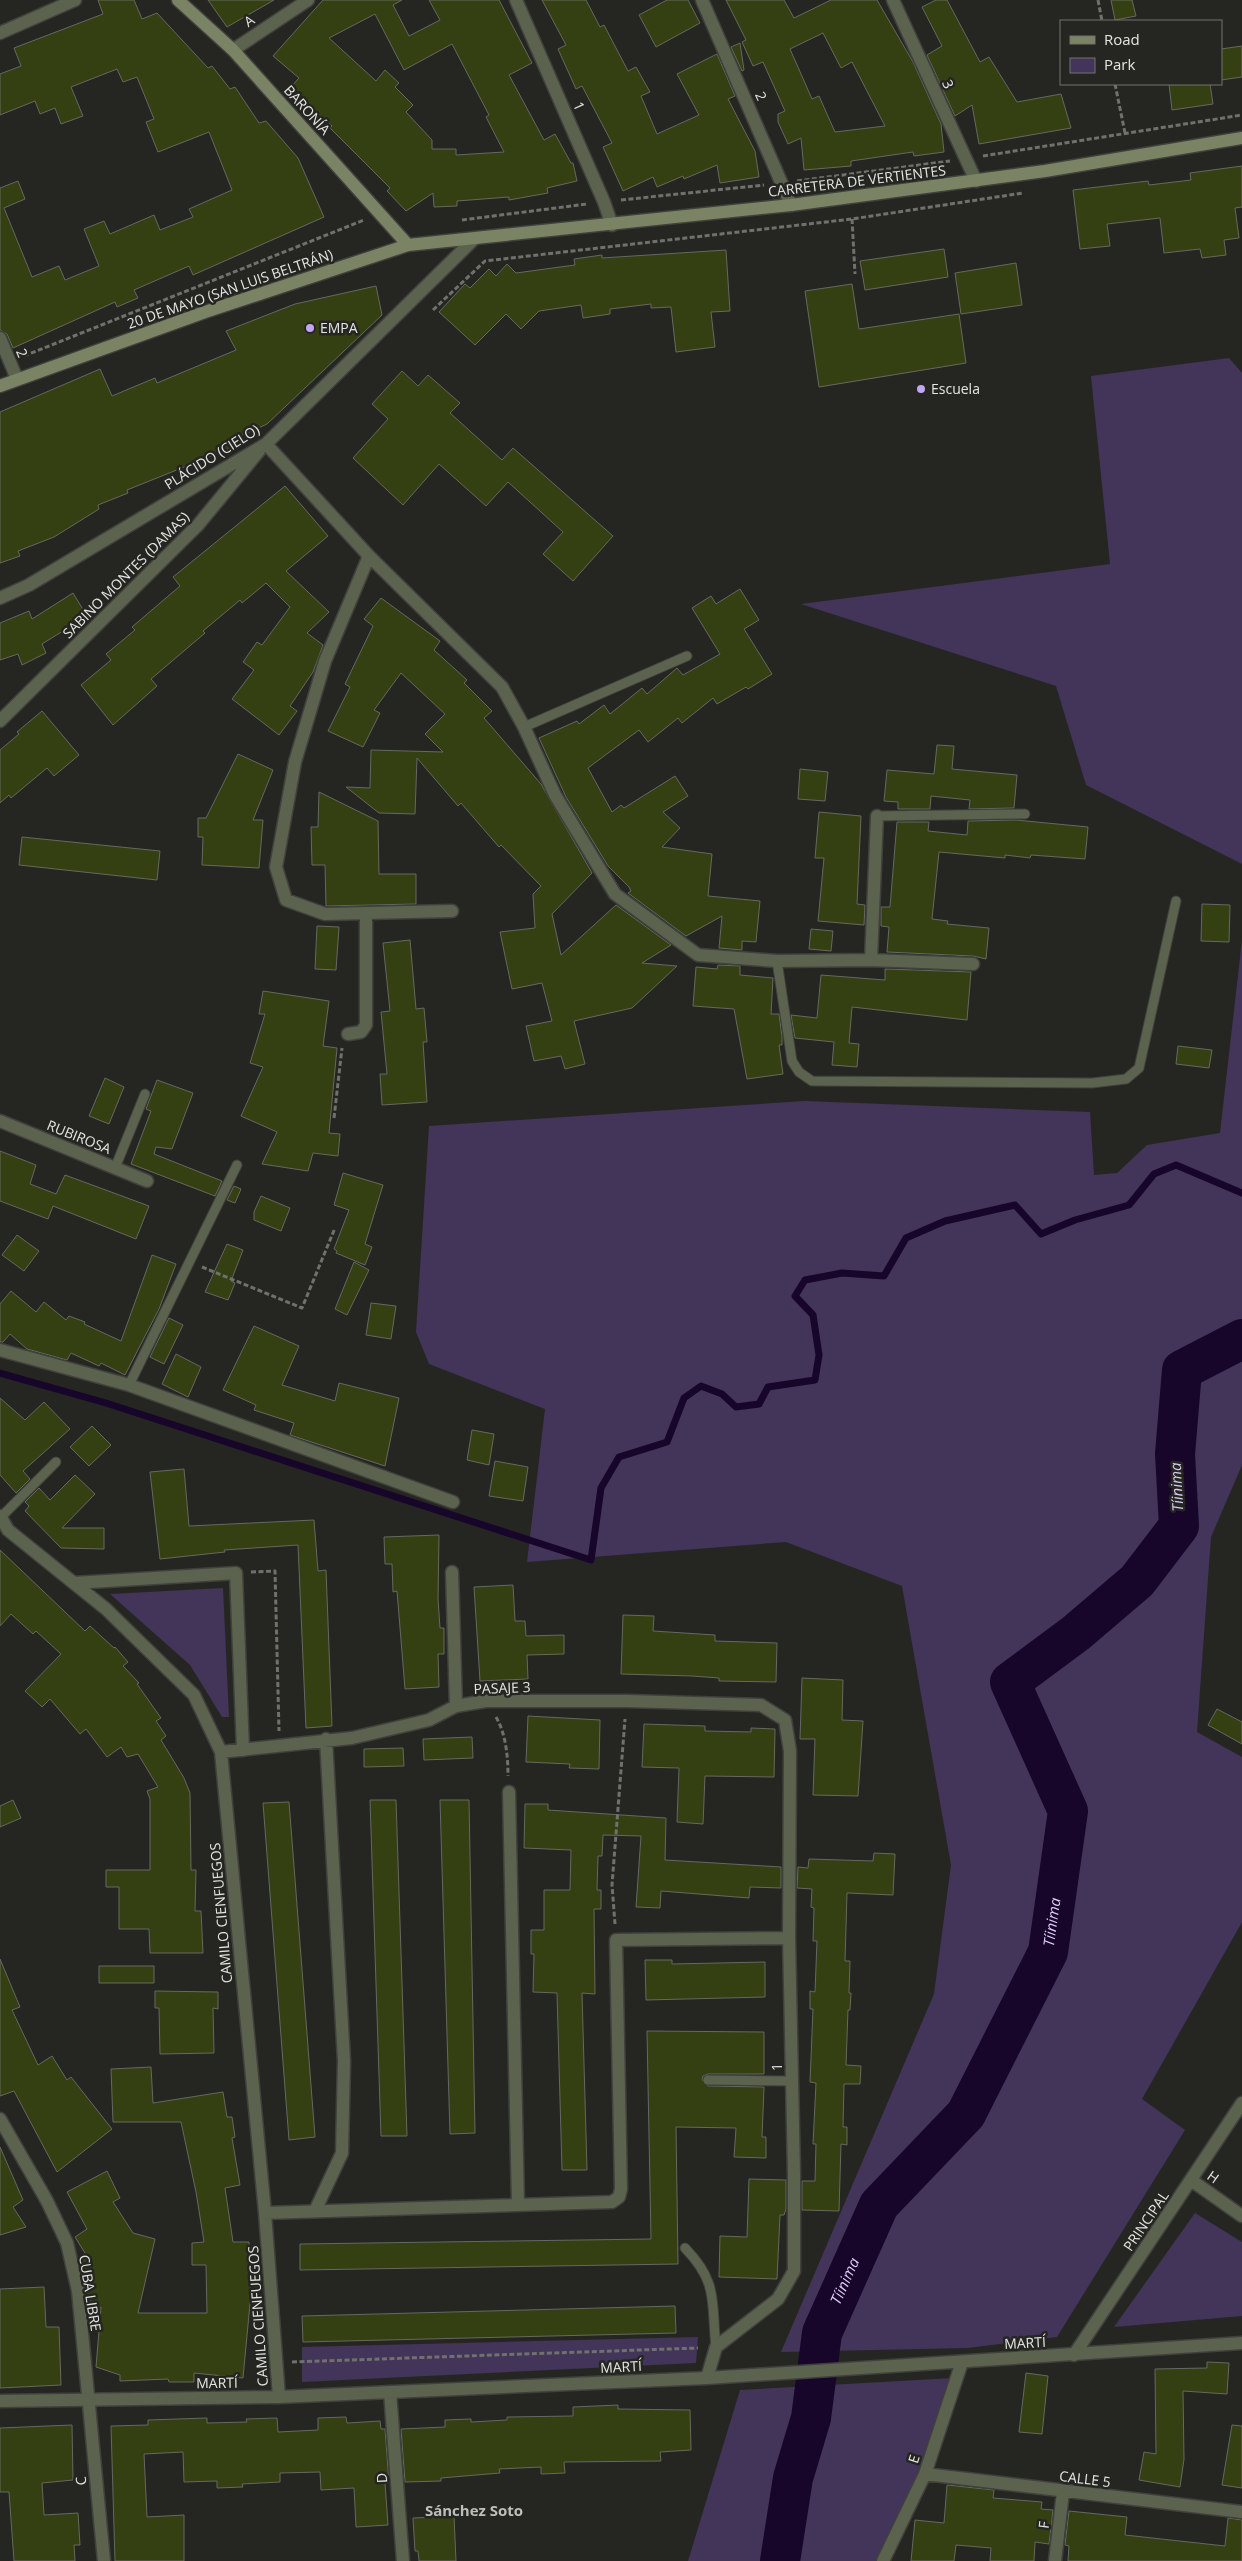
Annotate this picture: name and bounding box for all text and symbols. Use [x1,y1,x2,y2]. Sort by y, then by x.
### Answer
street label: A [240,10,258,31]
legend [1060,20,1222,85]
text: Road [1104,29,1140,49]
text: Park [1104,54,1135,74]
street label: 3 [938,76,959,91]
street label: BARONÍA [280,81,335,139]
street label: 2 [751,88,772,103]
street label: 1 [569,98,590,113]
street label: CARRETERA DE VERTIENTES [767,160,947,201]
street label: 20 DE MAYO (SAN LUIS BELTRÁN) [124,244,335,333]
place label: EMPA [320,318,358,337]
marker: EMPA [304,322,316,334]
street label: 2 [12,345,33,360]
place label: Escuela [931,379,980,398]
marker: Escuela [915,383,927,395]
street label: PLÁCIDO (CIELO) [160,420,263,494]
street label: SABINO MONTES (DAMAS) [58,507,193,642]
street label: RUBIROSA [44,1115,114,1158]
water label: Tíinima [1165,1462,1187,1512]
street label: PASAJE 3 [473,1677,531,1698]
street label: CAMILO CIENFUEGOS [205,1842,236,1984]
water label: Tíinima [1038,1896,1065,1948]
street label: 1 [767,2063,786,2071]
street label: H [1204,2166,1223,2187]
street label: PRINCIPAL [1118,2187,1173,2255]
street label: CAMILO CIENFUEGOS [243,2245,272,2387]
street label: CUBA LIBRE [75,2253,106,2333]
water label: Tíinima [825,2254,863,2307]
street label: MARTÍ [1004,2332,1046,2353]
street label: MARTÍ [600,2356,642,2377]
street label: MARTÍ [196,2373,238,2392]
street label: E [903,2452,924,2465]
street label: CALLE 5 [1058,2466,1112,2491]
street label: D [372,2472,391,2484]
street label: C [71,2475,90,2486]
district label: Sánchez Soto [425,2500,523,2520]
street label: F [1034,2520,1053,2530]

